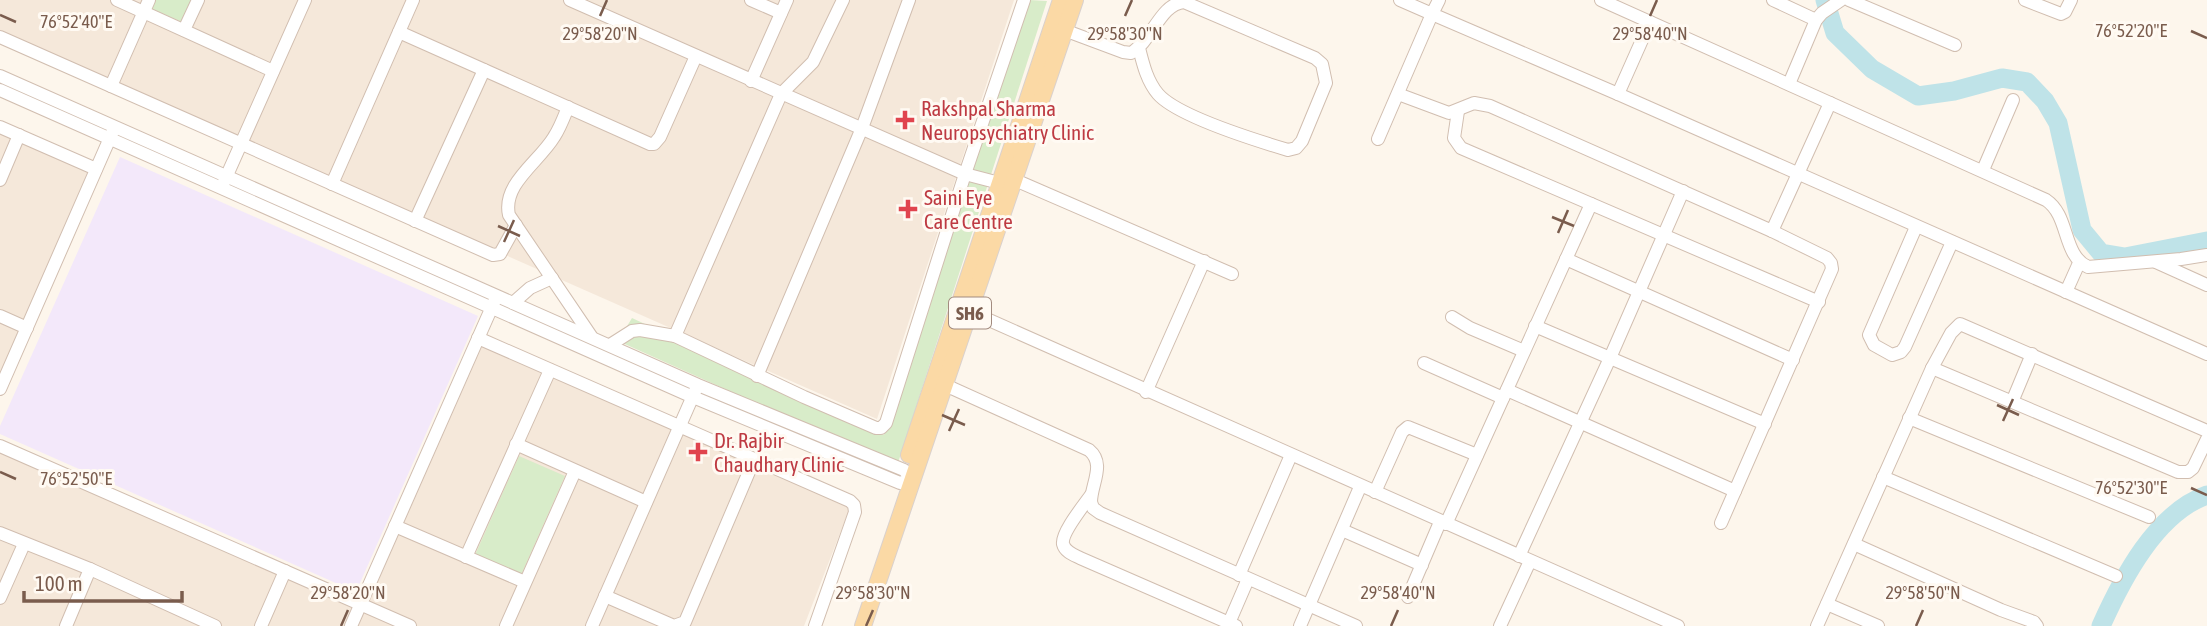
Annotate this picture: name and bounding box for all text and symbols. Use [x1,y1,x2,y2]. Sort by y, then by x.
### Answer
text: 76°52'40"E [40,11,112,32]
text: 76°52'20"E [2095,20,2167,41]
text: 29°58'20"N [562,23,638,44]
text: 29°58'30"N [1087,23,1163,44]
text: 29°58'40"N [1612,23,1688,44]
place label: Rakshpal Sharma Neuropsychiatry Clinic [921,96,1094,144]
marker: Rakshpal Sharma Neuropsychiatry Clinic [895,110,915,130]
place label: Saini Eye Care Centre [924,185,1013,233]
marker: Saini Eye Care Centre [898,199,918,219]
road number: SH6 [949,298,991,328]
place label: Dr. Rajbir Chaudhary Clinic [714,428,844,476]
marker: Dr. Rajbir Chaudhary Clinic [688,442,708,462]
text: 76°52'50"E [40,468,112,489]
text: 76°52'30"E [2095,477,2167,498]
scale bar [24,560,182,604]
text: 100 m [35,571,83,595]
text: 29°58'20"N [310,582,386,603]
text: 29°58'30"N [835,582,911,603]
text: 29°58'40"N [1360,582,1436,603]
text: 29°58'50"N [1885,582,1961,603]

